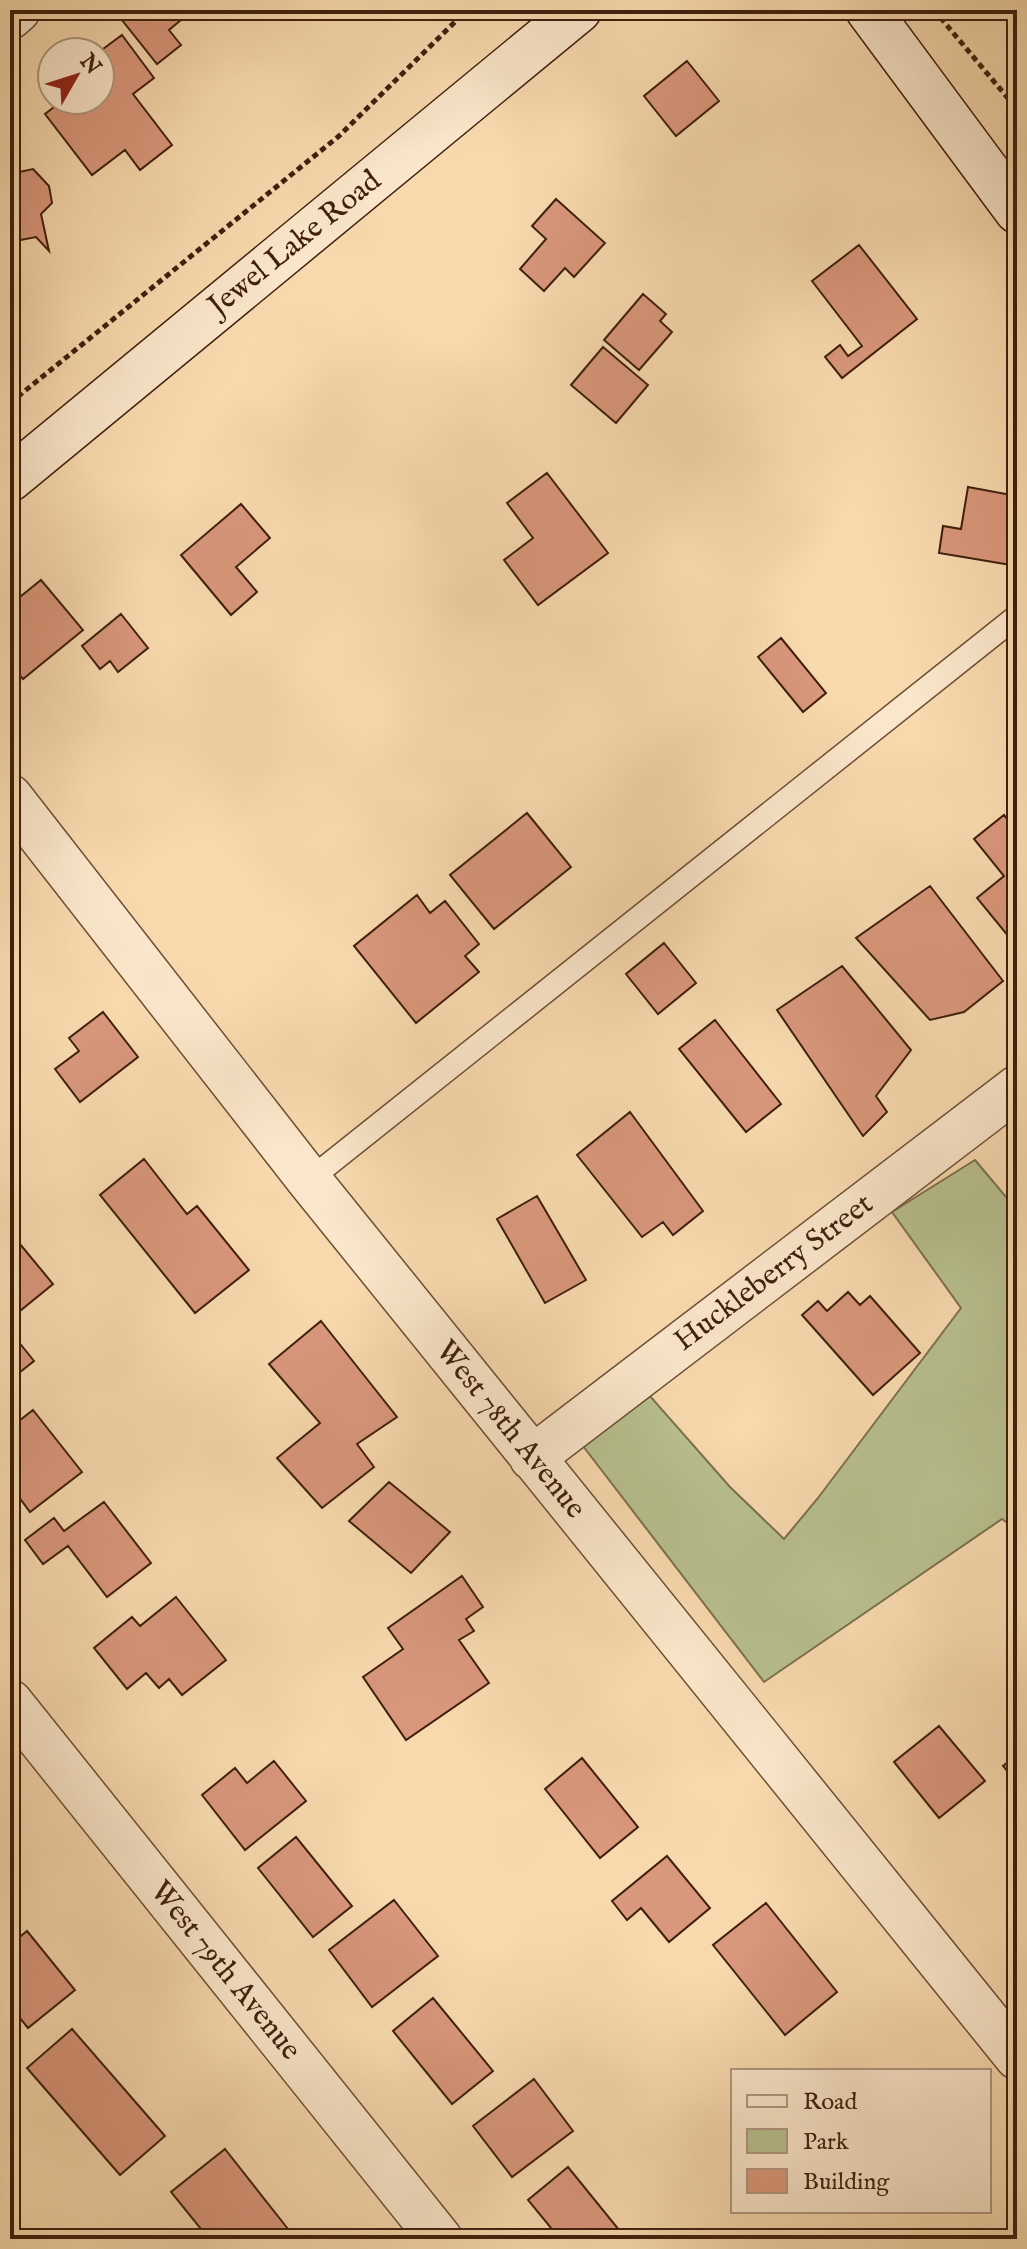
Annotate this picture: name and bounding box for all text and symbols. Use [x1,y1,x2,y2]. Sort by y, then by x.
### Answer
north arrow [36,36,116,116]
text: N [72,48,107,81]
street label: Jewel Lake Road [198,162,390,327]
street label: Huckleberry Street [667,1186,881,1360]
street label: West 78th Avenue [426,1333,594,1527]
street label: West 79th Avenue [141,1874,309,2068]
legend [731,2069,991,2213]
text: Road [803,2087,857,2118]
text: Park [803,2127,849,2158]
text: Building [803,2167,890,2198]

